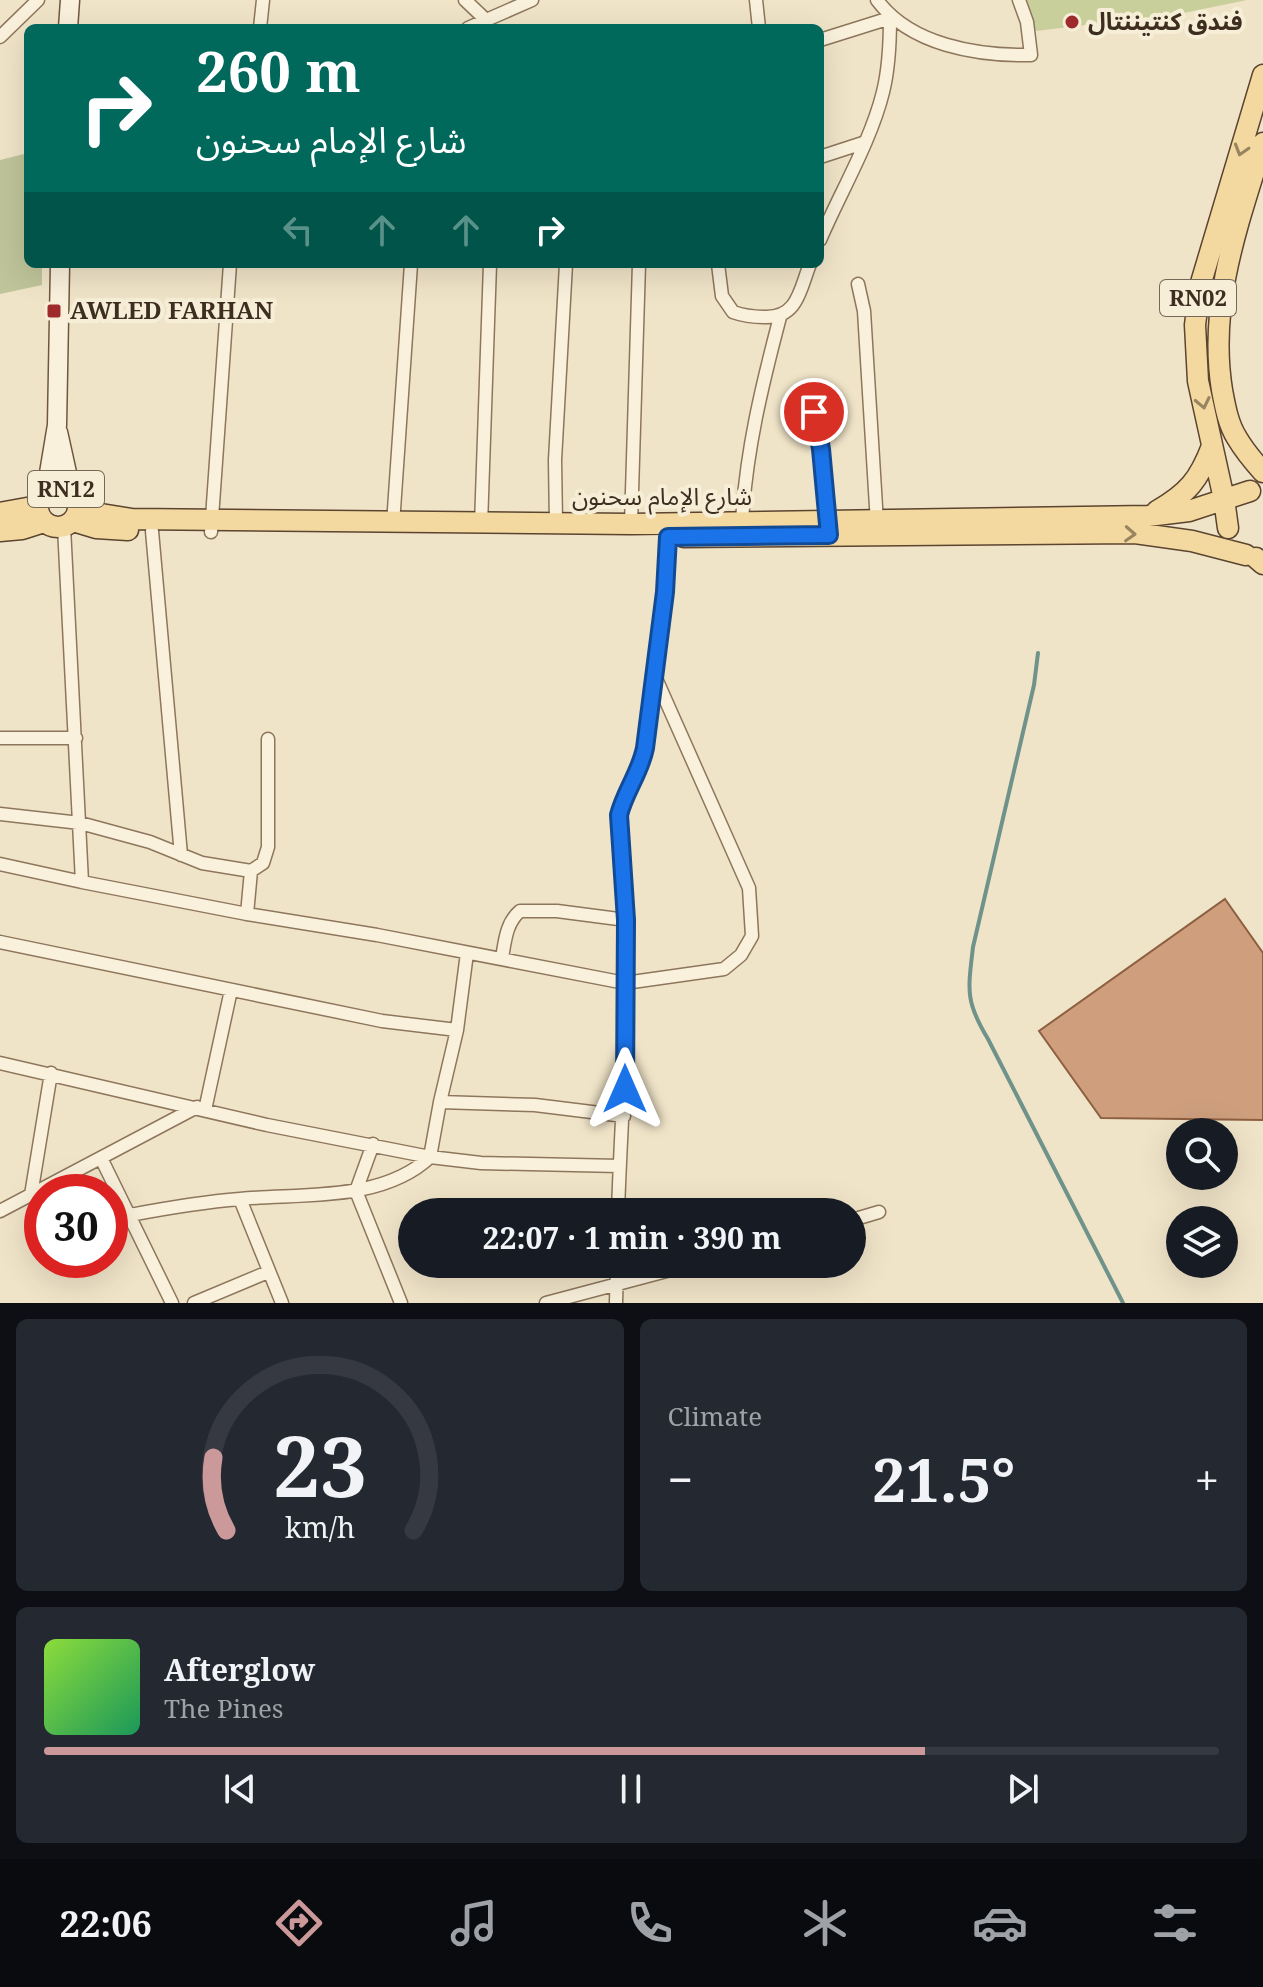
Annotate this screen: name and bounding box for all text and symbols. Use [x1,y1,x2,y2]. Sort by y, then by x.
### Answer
place label: فندق كنتيننتال [1088,4,1243,37]
marker: فندق كنتيننتال [1063,13,1081,31]
text: 260 m [196,32,361,108]
icon: right [64,56,168,160]
text: شارع الإمام سحنون [196,115,466,164]
one-way arrow [1234,142,1250,156]
icon: left [276,208,320,252]
icon: ahead [360,208,404,252]
icon: ahead [444,208,488,252]
icon: right [528,208,572,252]
road number: RN02 [1160,280,1236,316]
place label: AWLED FARHAN [70,293,273,326]
marker: AWLED FARHAN [45,302,63,320]
pin [780,378,848,446]
icon: arrive [792,390,836,434]
one-way arrow [1194,395,1211,409]
road number: RN12 [28,471,104,507]
street label: شارع الإمام سحنون [572,479,752,515]
one-way arrow [1124,525,1137,542]
position arrow [583,1047,667,1131]
map controls [1166,1118,1238,1278]
button: search [1166,1118,1238,1190]
speed limit sign: 30 [24,1174,128,1278]
button: layers [1166,1206,1238,1278]
text: 22:07 · 1 min · 390 m [483,1217,781,1258]
text: Climate [668,1398,762,1434]
text: 23 [273,1408,367,1521]
text: 21.5° [872,1438,1015,1520]
text: − [668,1449,693,1509]
text: + [1194,1449,1219,1509]
text: km/h [285,1507,355,1546]
text: Afterglow [164,1649,315,1690]
text: The Pines [164,1690,284,1726]
icon: previous [218,1767,262,1811]
icon: pause [609,1767,653,1811]
icon: next [1001,1767,1045,1811]
icon: directions [271,1895,327,1951]
icon: music [446,1895,502,1951]
icon: phone [622,1895,678,1951]
icon: climate [797,1895,853,1951]
icon: car [972,1895,1028,1951]
icon: filters [1147,1895,1203,1951]
text: 22:06 [60,1899,152,1948]

